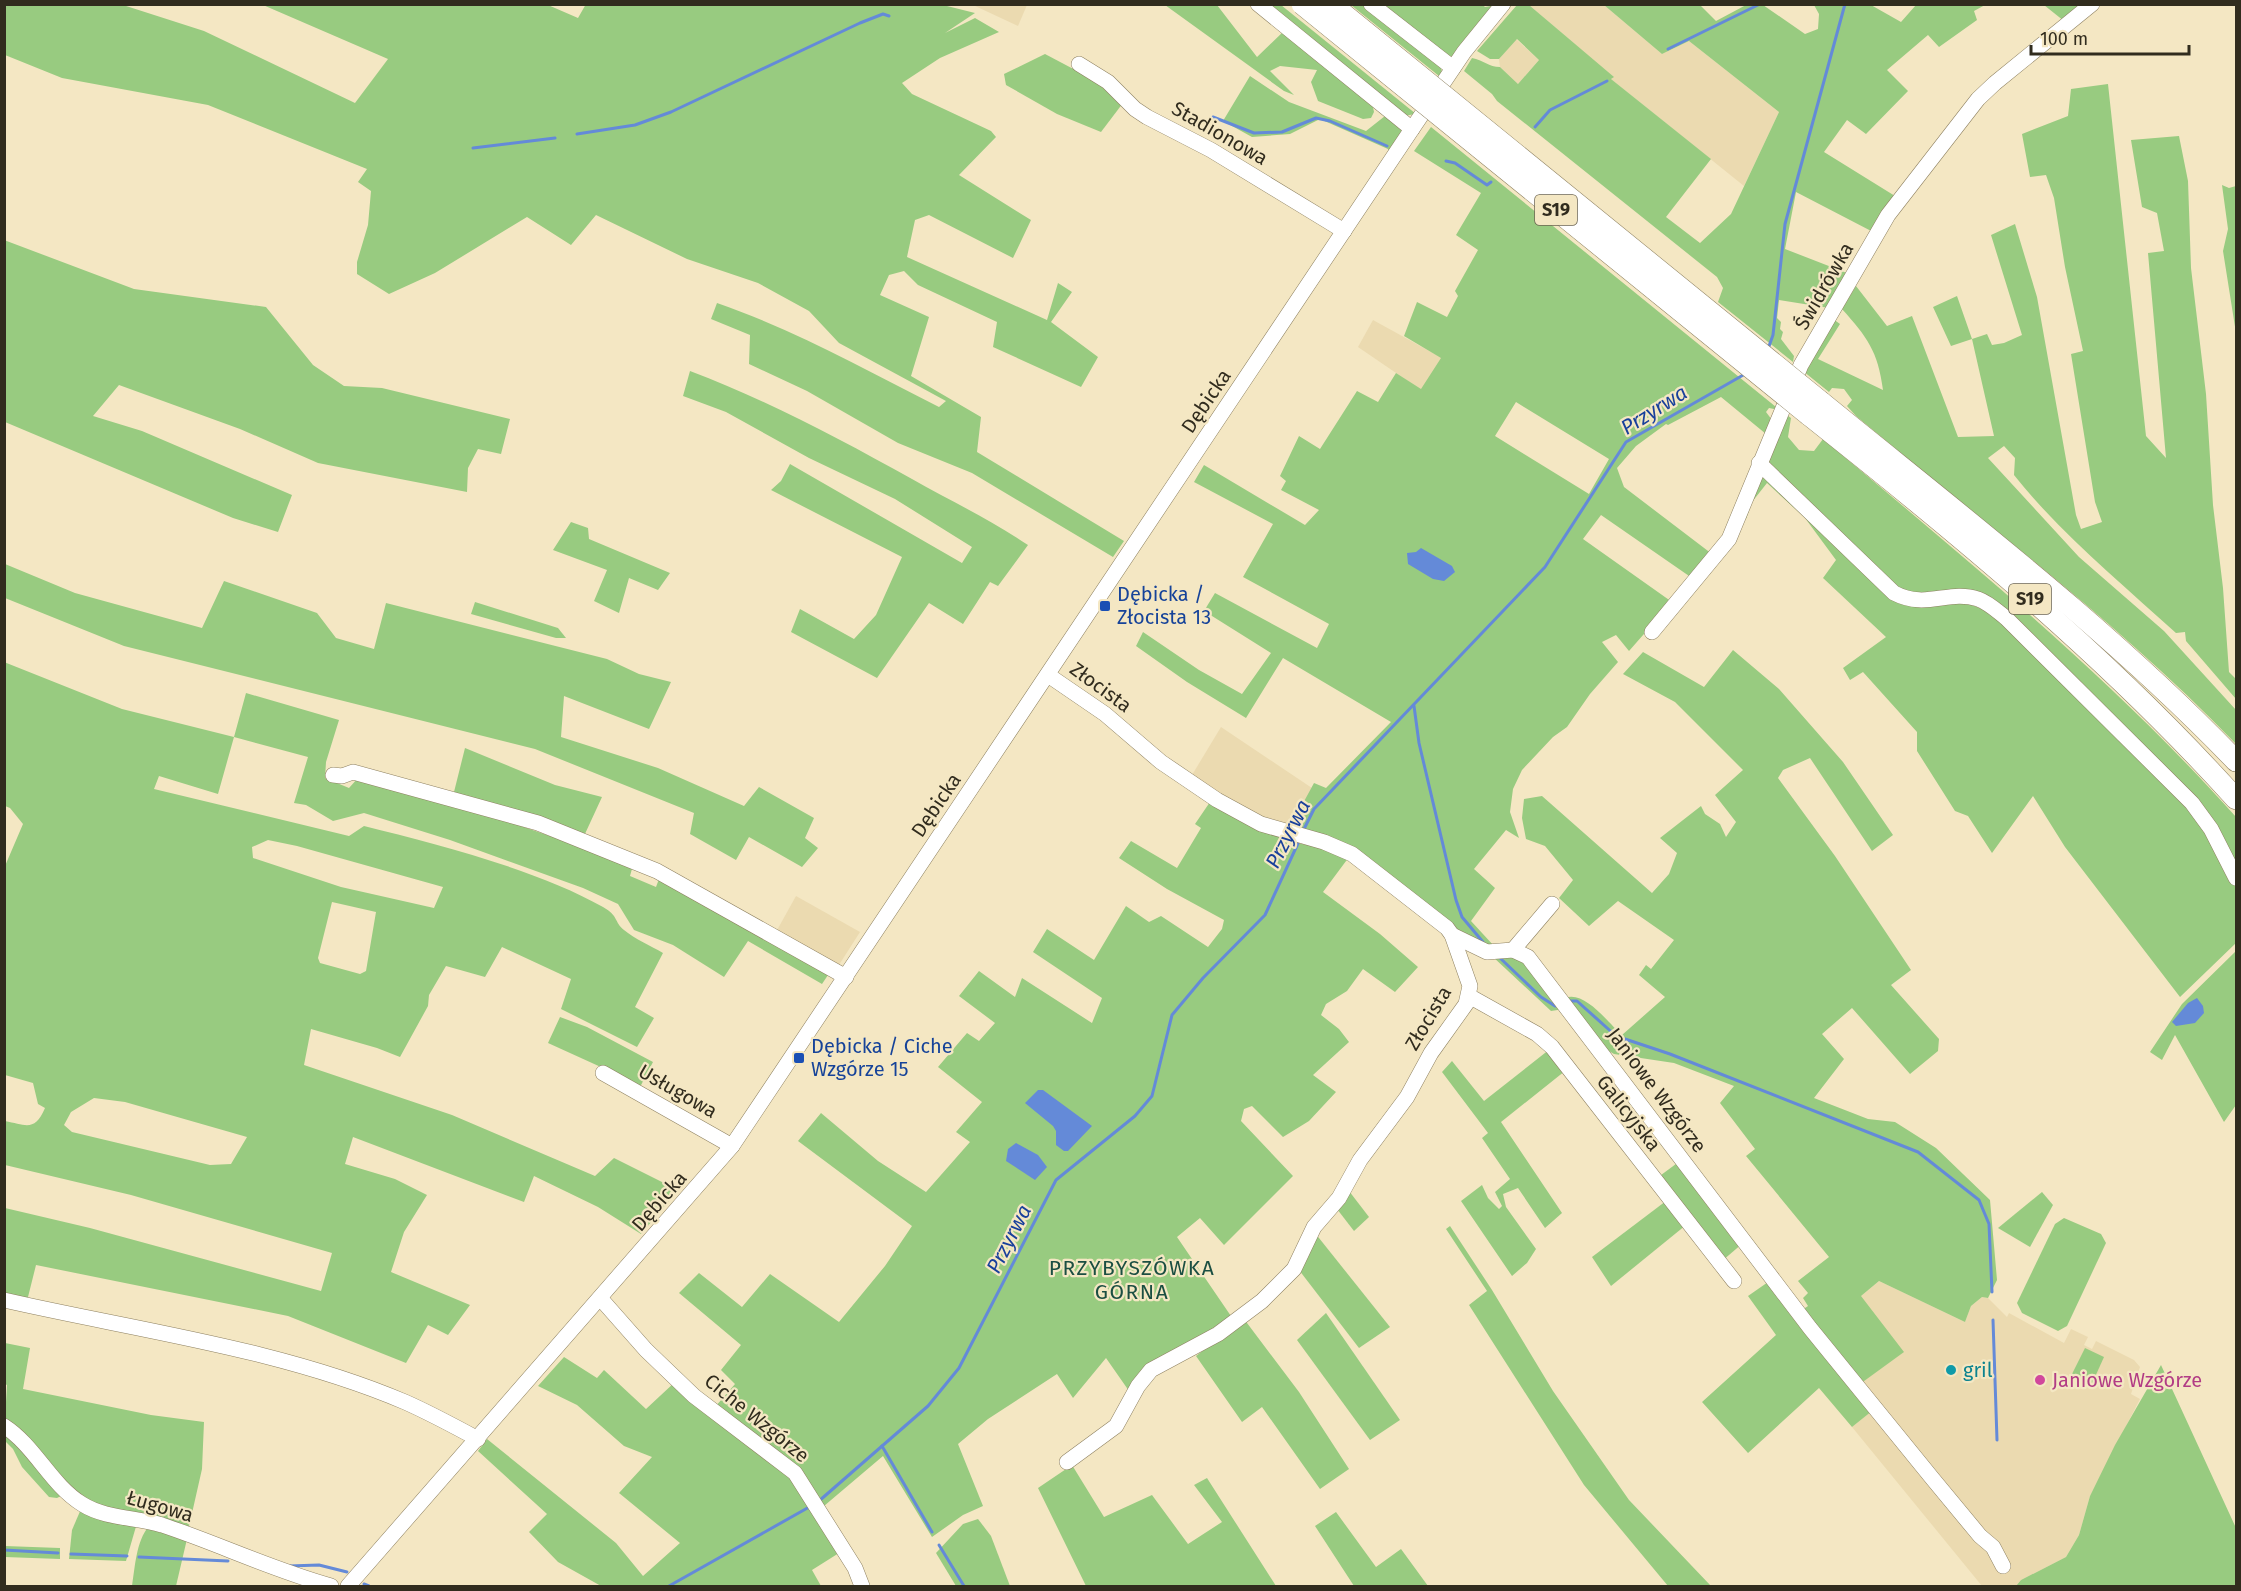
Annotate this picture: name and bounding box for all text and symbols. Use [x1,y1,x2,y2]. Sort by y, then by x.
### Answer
scale bar [2031,18,2188,56]
text: 100 m [2040,28,2088,50]
street label: Stadionowa [1168,96,1272,170]
road number: S19 [1535,195,1577,225]
street label: Świdrówka [1789,238,1859,334]
street label: Dębicka [1176,365,1236,437]
water label: Przyrwa [1616,379,1692,441]
place label: Dębicka / Złocista 13 [1117,582,1211,629]
road number: S19 [2009,584,2051,614]
marker: Dębicka / Złocista 13 [1098,599,1112,613]
street label: Złocista [1066,657,1136,717]
street label: Dębicka [906,769,966,841]
water label: Przyrwa [1260,795,1316,873]
street label: Złocista [1400,982,1456,1054]
street label: Janiowe Wzgórze [1602,1023,1712,1157]
place label: Dębicka / Ciche Wzgórze 15 [811,1034,953,1081]
marker: Dębicka / Ciche Wzgórze 15 [792,1051,806,1065]
street label: Usługowa [634,1059,722,1123]
street label: Galicyjska [1592,1070,1666,1156]
street label: Dębicka [626,1166,692,1236]
water label: Przyrwa [981,1200,1037,1278]
district label: PRZYBYSZÓWKA GÓRNA [1049,1255,1215,1305]
place label: gril [1963,1358,1993,1382]
marker: gril [1944,1363,1958,1377]
street label: Ciche Wzgórze [700,1368,814,1468]
place label: Janiowe Wzgórze [2052,1368,2202,1392]
marker: Janiowe Wzgórze [2033,1373,2047,1387]
street label: Ługowa [124,1485,196,1527]

